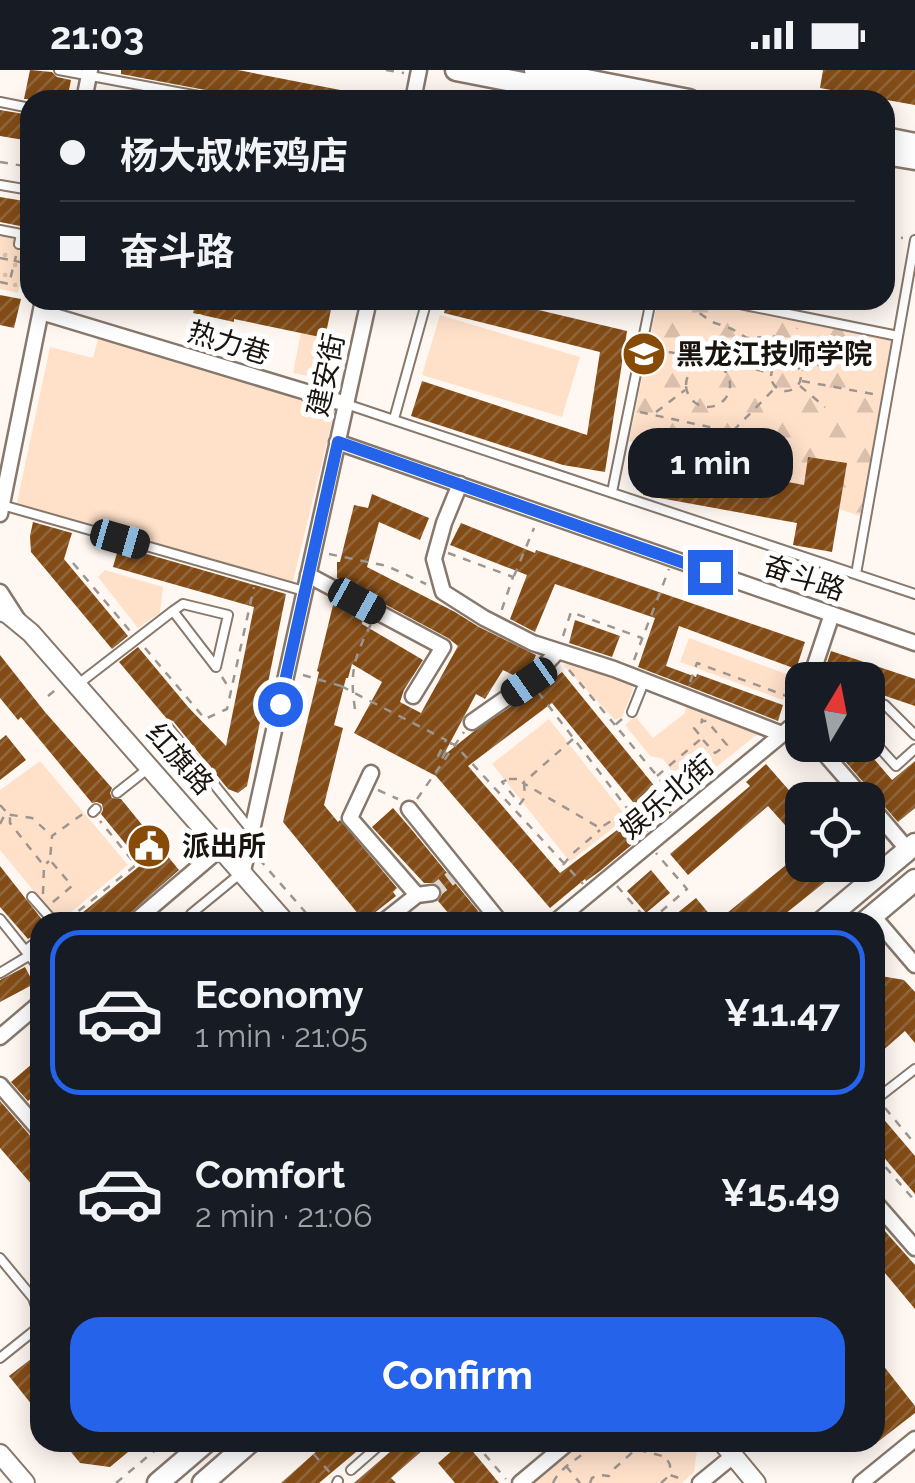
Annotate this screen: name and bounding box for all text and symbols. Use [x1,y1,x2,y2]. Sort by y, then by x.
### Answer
text: 21:03 [50,13,144,58]
text: 杨大叔炸鸡店 [120,133,348,178]
text: 奋斗路 [120,229,234,274]
street label: 热力巷 [184,315,274,371]
street label: 建安街 [301,330,351,420]
school or university icon: 黑龙江技师学院 [621,331,667,377]
place label: 黑龙江技师学院 [676,338,872,371]
callout: 1 min [628,427,792,497]
text: 1 min [670,444,751,481]
car [87,516,153,562]
street label: 奋斗路 [759,549,849,607]
route end [688,550,733,595]
car [323,573,391,629]
car [496,653,562,711]
north arrow [785,662,885,762]
map controls [785,662,885,882]
route start [258,682,303,727]
street label: 红旗路 [140,717,220,801]
street label: 娱乐北街 [613,748,721,846]
button: locate [785,782,885,882]
public building icon: 派出所 [126,823,172,869]
place label: 派出所 [182,830,266,863]
icon: car [75,968,165,1058]
text: Economy [195,972,364,1017]
text: ¥11.47 [724,990,840,1035]
text: 1 min · 21:05 [195,1017,368,1054]
icon: car [75,1148,165,1238]
text: Comfort [195,1152,345,1197]
text: ¥15.49 [720,1170,840,1215]
text: 2 min · 21:06 [195,1197,373,1234]
button: Confirm [70,1317,845,1432]

